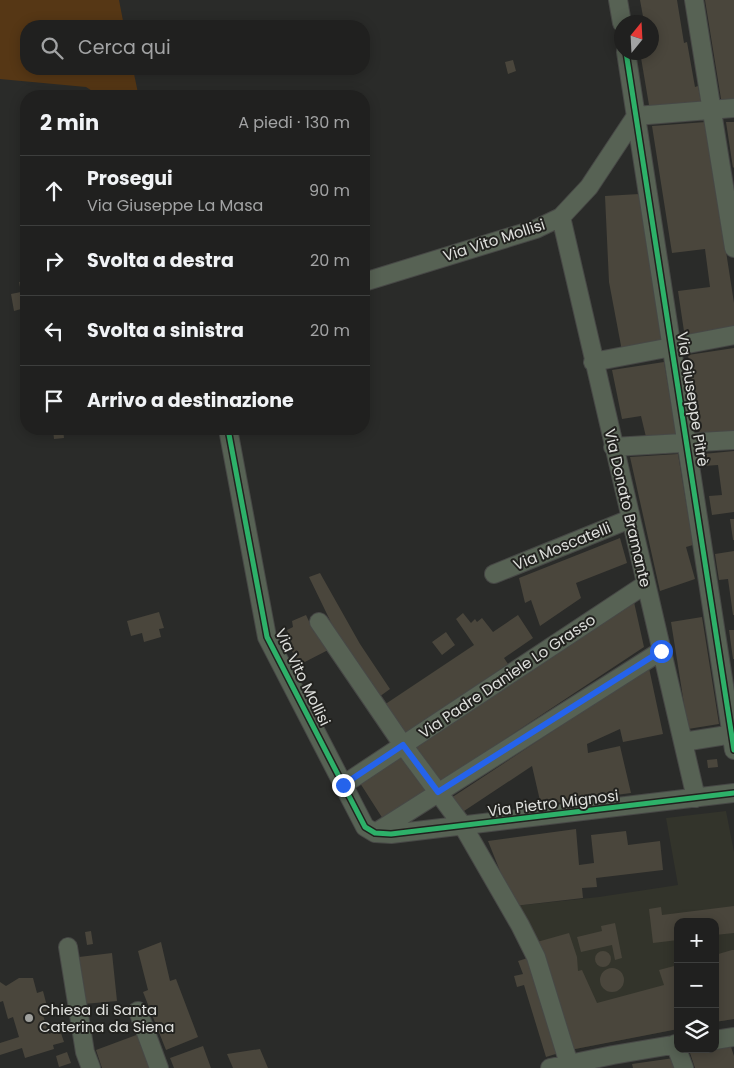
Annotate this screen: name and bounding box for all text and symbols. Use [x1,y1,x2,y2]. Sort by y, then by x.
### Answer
north arrow [614,15,659,60]
search box [20,20,370,75]
icon: search [38,34,66,62]
text: Cerca qui [78,34,171,61]
text: 2 min [40,108,99,137]
text: A piedi · 130 m [238,111,350,134]
text: Prosegui [87,165,173,192]
icon: ahead [40,177,68,205]
text: 90 m [309,179,350,202]
text: Via Giuseppe La Masa [87,194,263,217]
street label: Via Vito Mollisi [440,214,548,266]
icon: right [40,247,68,275]
text: Svolta a destra [87,247,234,274]
text: 20 m [310,249,350,272]
icon: left [40,317,68,345]
text: Svolta a sinistra [87,317,244,344]
text: 20 m [310,319,350,342]
street label: Via Giuseppe Pitrè [672,330,714,468]
icon: arrive [40,387,68,415]
text: Arrivo a destinazione [87,387,294,414]
street label: Via Donato Bramante [600,427,656,589]
street label: Via Moscatelli [510,517,614,575]
street label: Via Padre Daniele Lo Grasso [415,609,599,743]
street label: Via Vito Mollisi [270,625,336,729]
route start [650,640,673,663]
route end [332,774,355,797]
street label: Via Pietro Mignosi [486,785,620,821]
map controls [674,918,719,1053]
button: + [674,918,719,963]
button: − [674,963,719,1008]
place label: Chiesa di Santa Caterina da Siena [39,999,174,1037]
button: layers [674,1008,719,1053]
marker: Chiesa di Santa Caterina da Siena [23,1012,35,1024]

